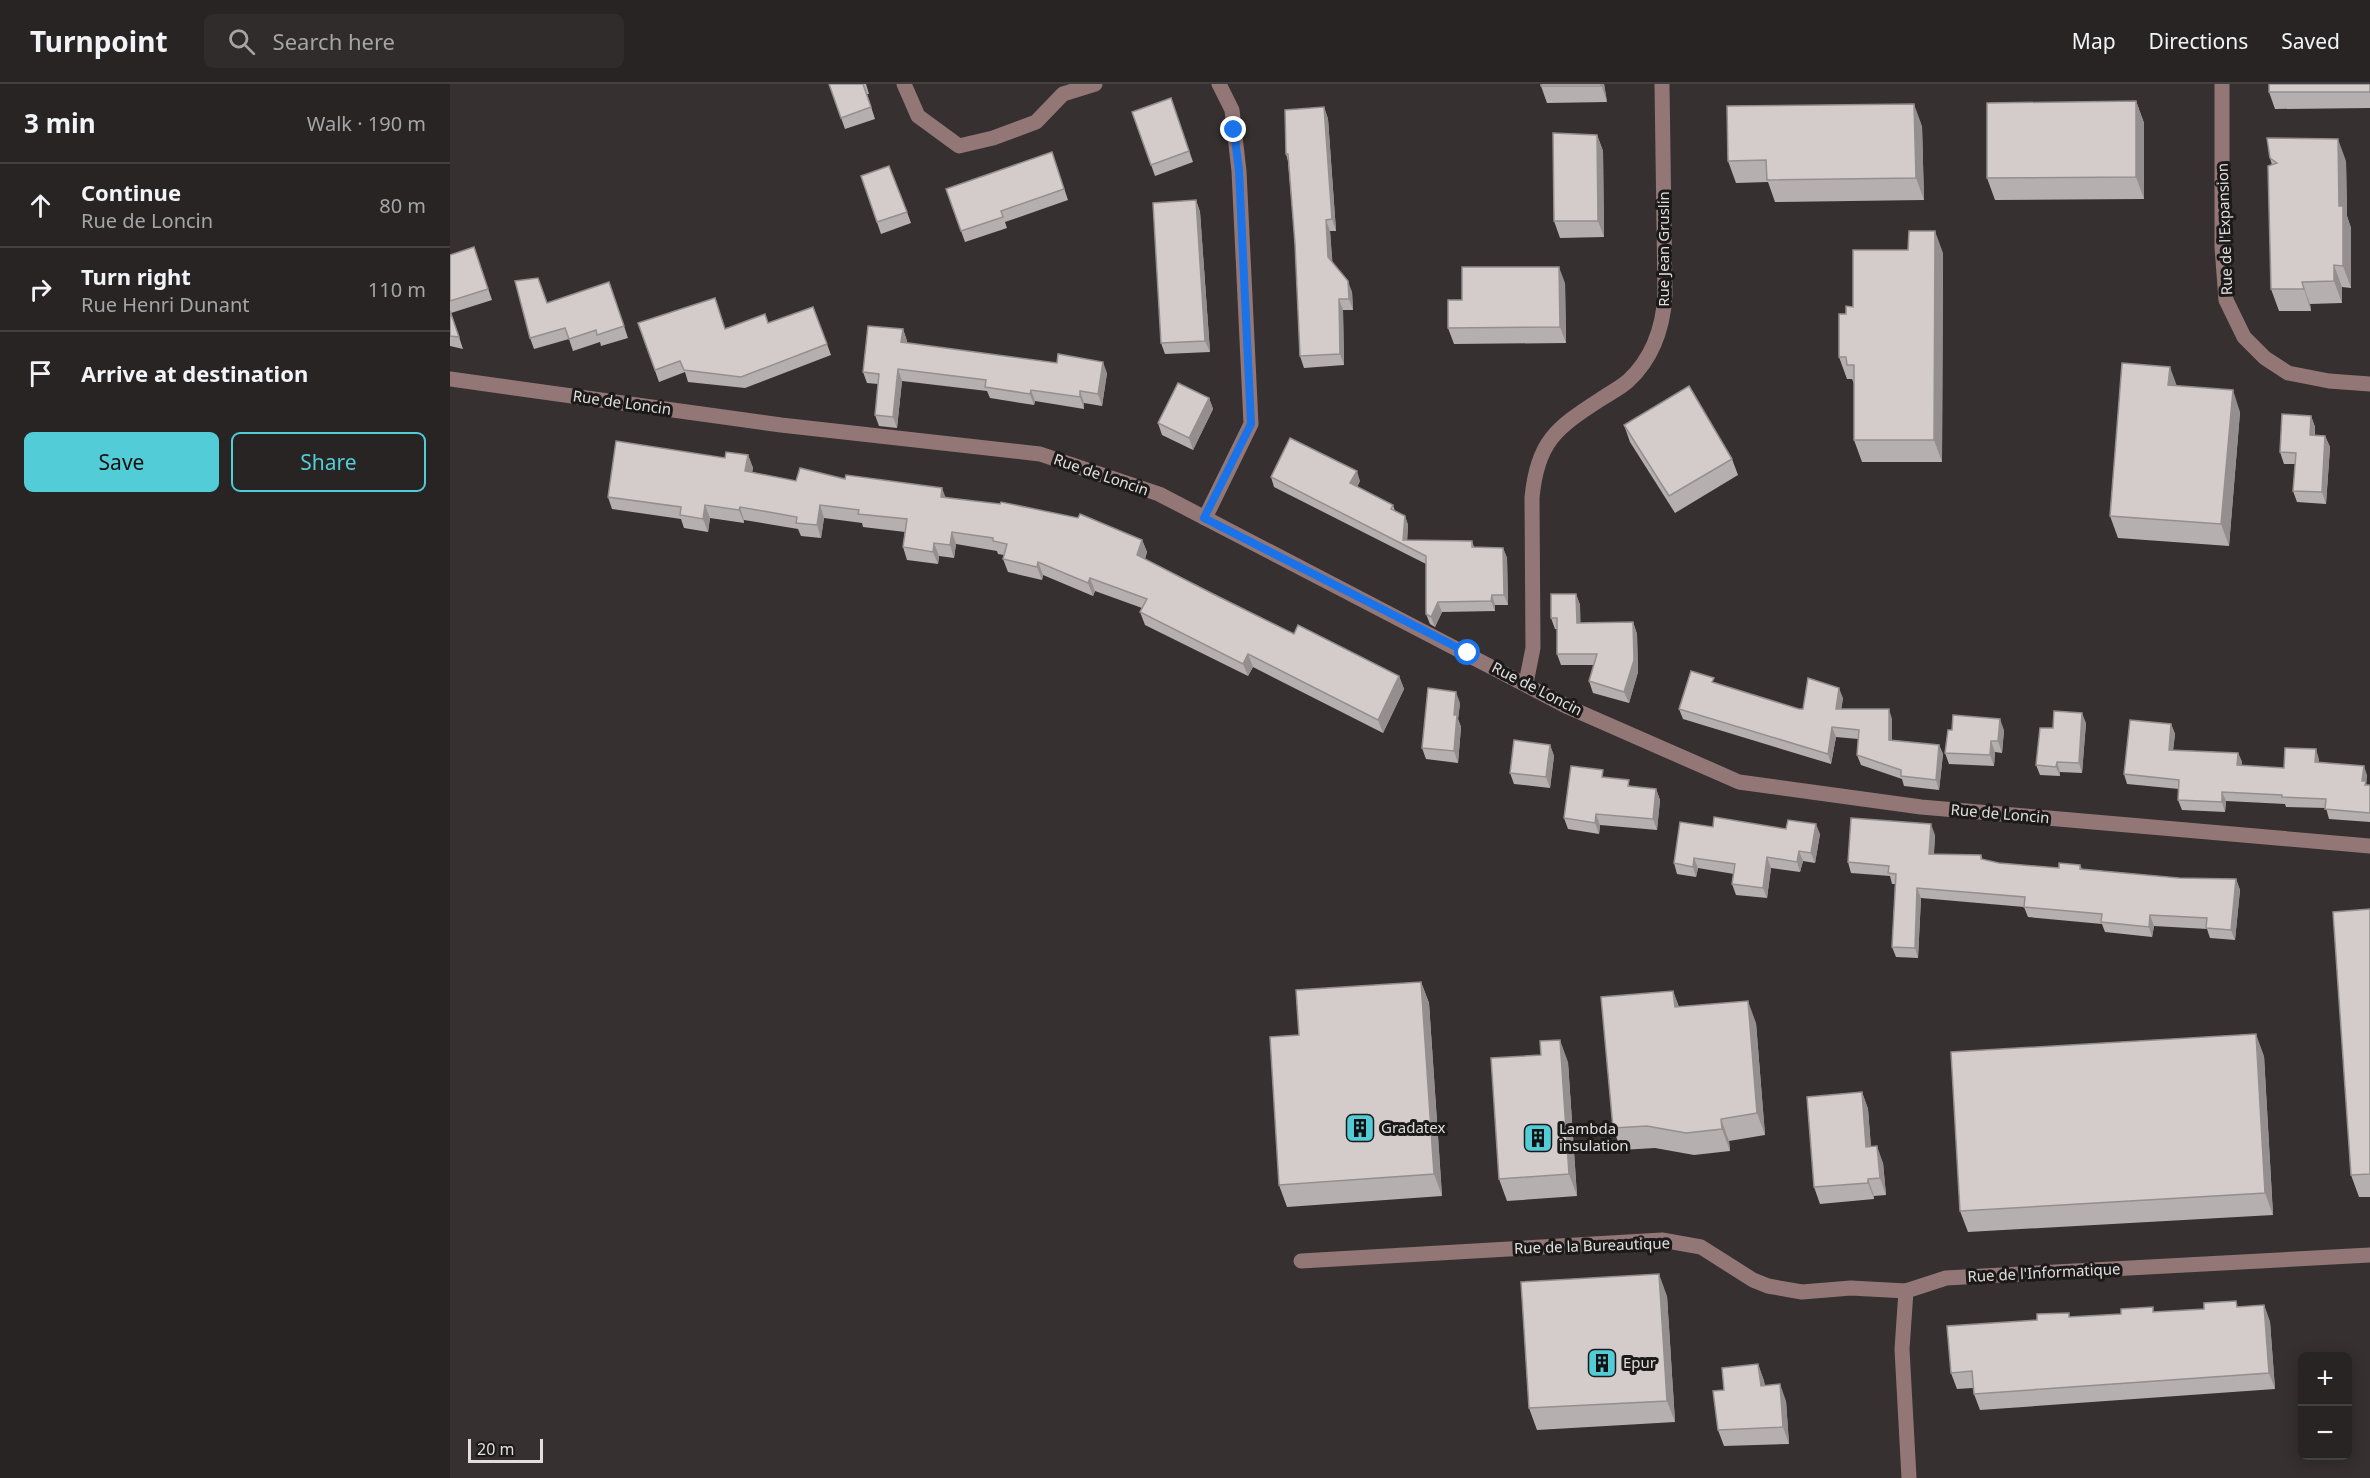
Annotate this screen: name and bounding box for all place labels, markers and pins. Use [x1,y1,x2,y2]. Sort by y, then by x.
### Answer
building icon: Gradatex [1344,1112,1376,1144]
place label: Gradatex [1381,1117,1445,1137]
place label: Lambda insulation [1559,1118,1629,1155]
building icon: Lambda insulation [1522,1122,1554,1154]
building icon: Epur [1586,1347,1618,1379]
place label: Epur [1623,1352,1656,1372]

